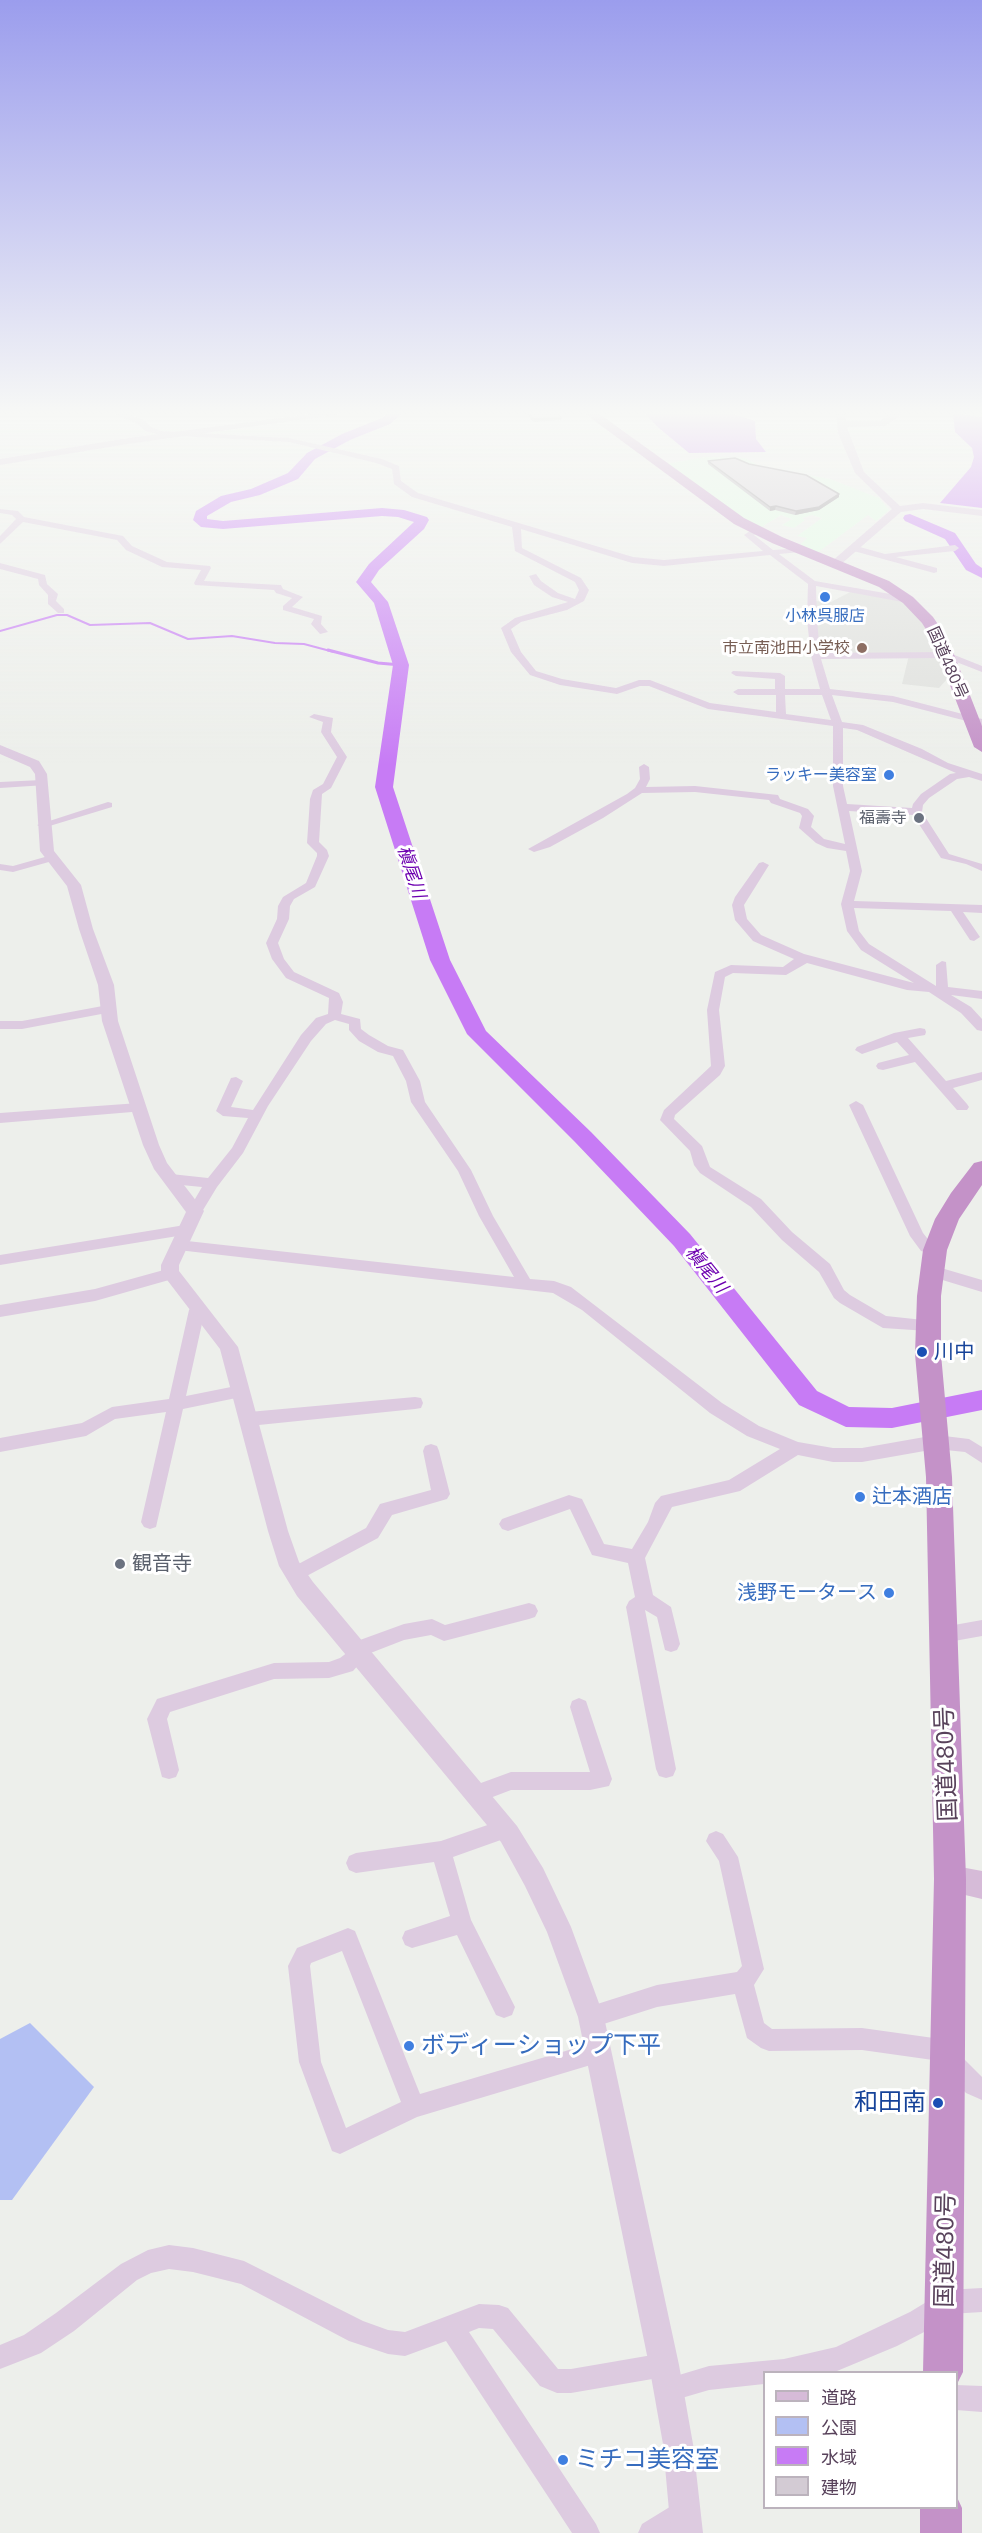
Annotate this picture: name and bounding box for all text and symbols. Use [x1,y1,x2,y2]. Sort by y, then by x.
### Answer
marker: 小林呉服店 [818,590,832,604]
place label: 小林呉服店 [785,606,865,626]
street label: 国道480号 [923,624,971,702]
place label: 市立南池田小学校 [722,638,850,658]
marker: 市立南池田小学校 [855,641,869,655]
place label: ラッキー美容室 [765,765,877,785]
marker: ラッキー美容室 [882,768,896,782]
place label: 福壽寺 [859,808,907,828]
marker: 福壽寺 [912,811,926,825]
water label: 槇尾川 [392,843,430,901]
water label: 槇尾川 [681,1242,731,1298]
place label: 川中 [934,1340,974,1364]
marker: 川中 [915,1345,929,1359]
place label: 辻本酒店 [872,1485,952,1509]
marker: 辻本酒店 [853,1490,867,1504]
place label: 観音寺 [132,1552,192,1576]
marker: 観音寺 [113,1557,127,1571]
place label: 浅野モータース [737,1581,877,1605]
marker: 浅野モータース [882,1586,896,1600]
street label: 国道480号 [931,1706,963,1822]
place label: ボディーショップ下平 [421,2032,661,2060]
marker: ボディーショップ下平 [402,2039,416,2053]
place label: 和田南 [854,2089,926,2117]
marker: 和田南 [931,2096,945,2110]
street label: 国道480号 [931,2192,961,2308]
legend [763,2371,958,2509]
text: 道路 [821,2386,857,2409]
text: 公園 [821,2416,857,2439]
place label: ミチコ美容室 [575,2446,719,2474]
text: 水域 [821,2446,857,2469]
marker: ミチコ美容室 [556,2453,570,2467]
text: 建物 [821,2476,857,2499]

